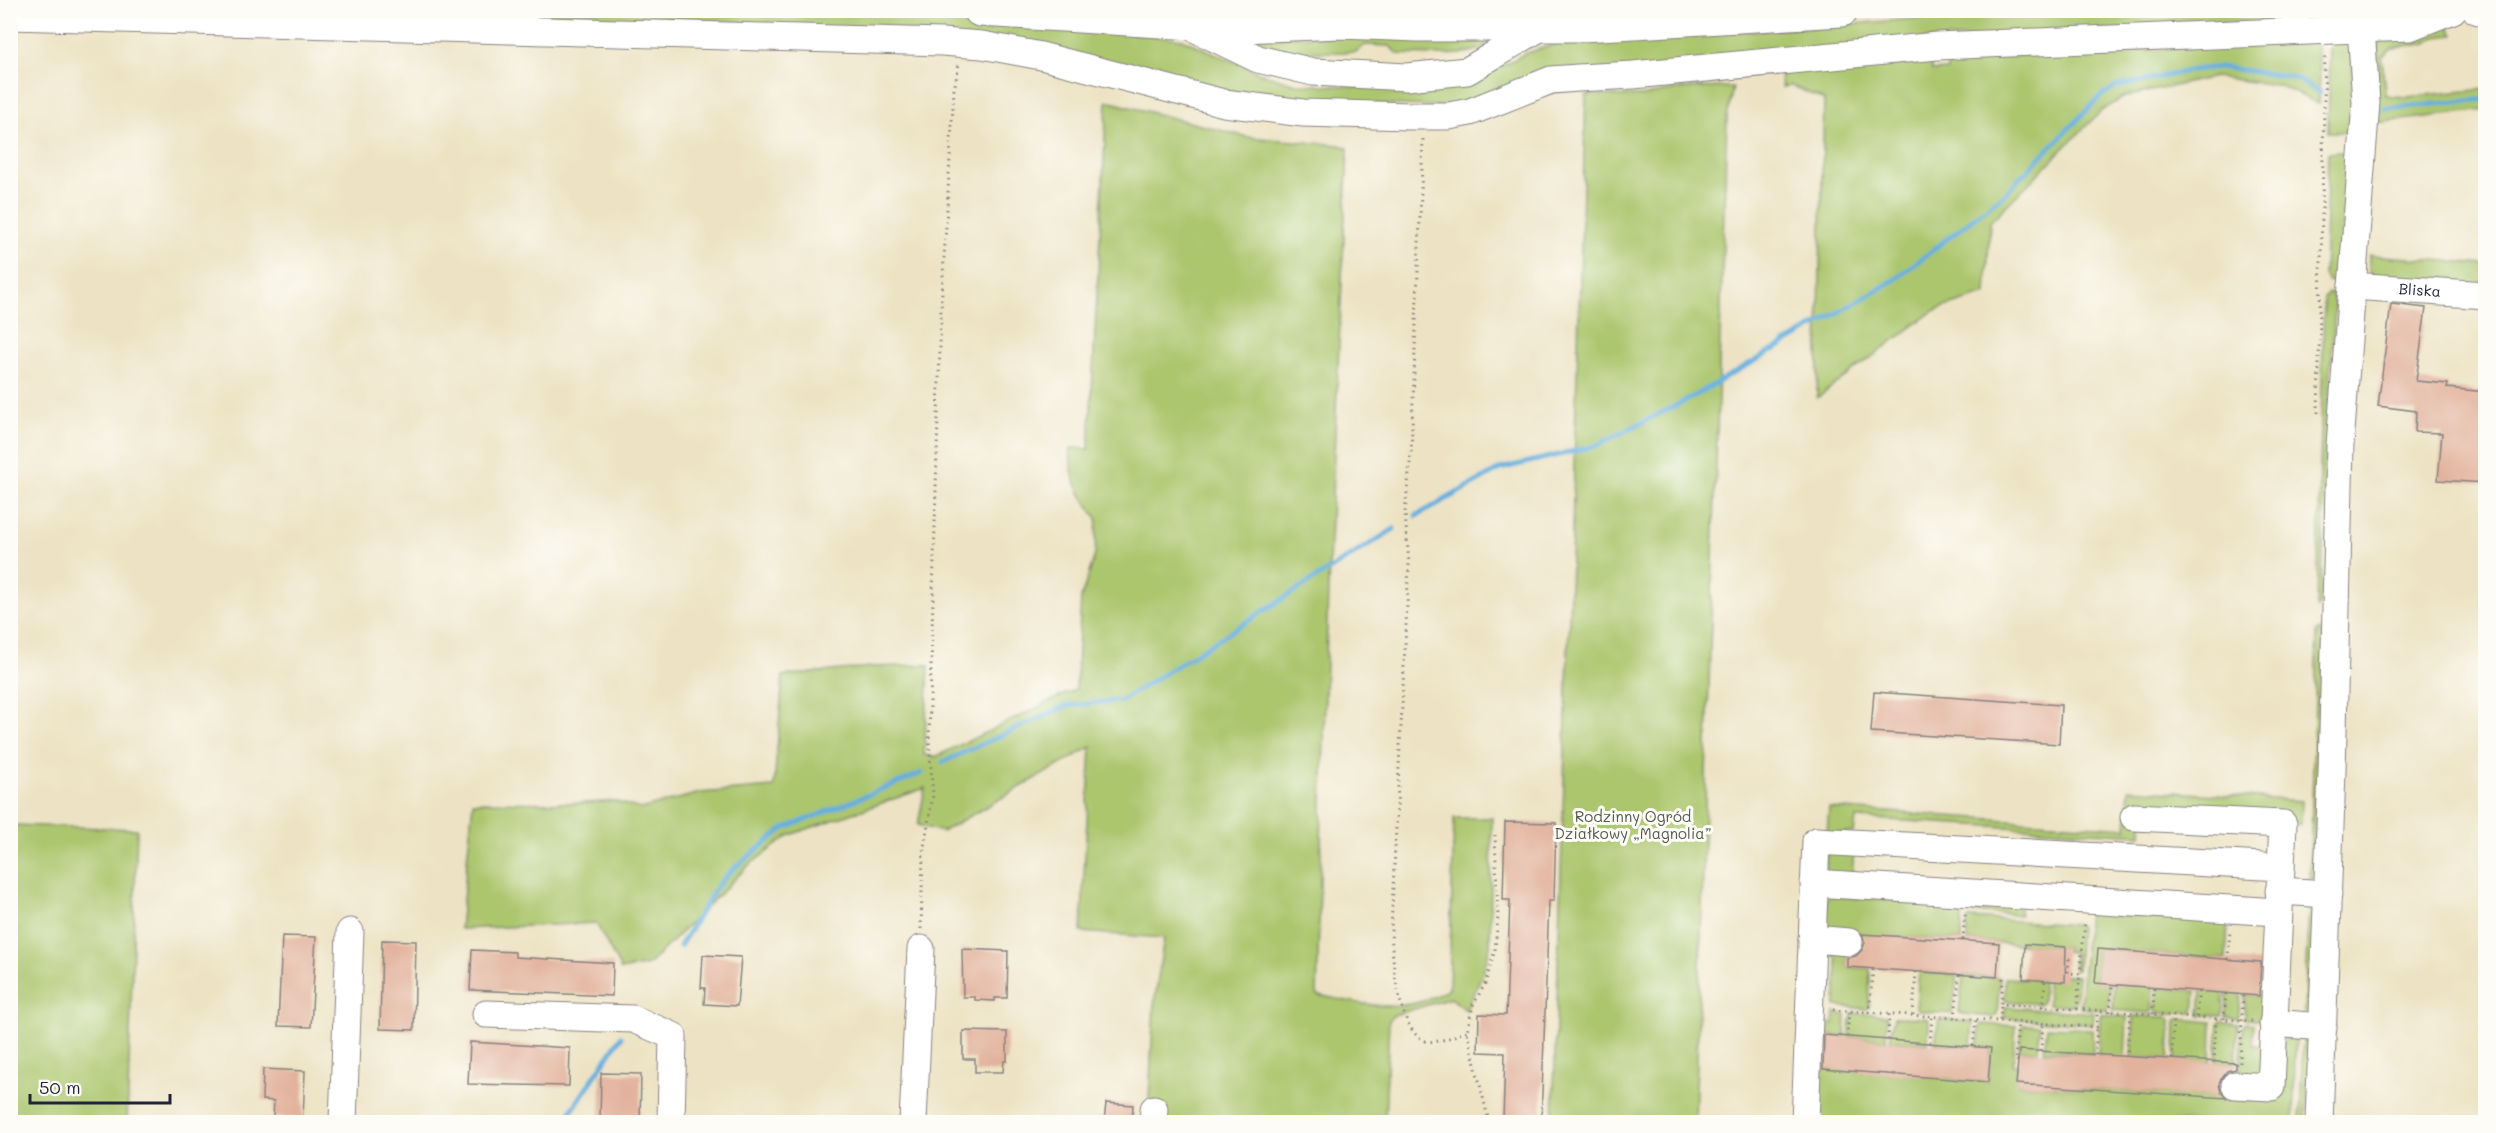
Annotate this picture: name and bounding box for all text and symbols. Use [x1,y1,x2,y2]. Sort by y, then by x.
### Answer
street label: Bliska [2398,278,2442,301]
park label: Rodzinny Ogród Działkowy „Magnolia” [1555,806,1711,843]
scale bar [30,1067,170,1105]
text: 50 m [39,1075,81,1099]

